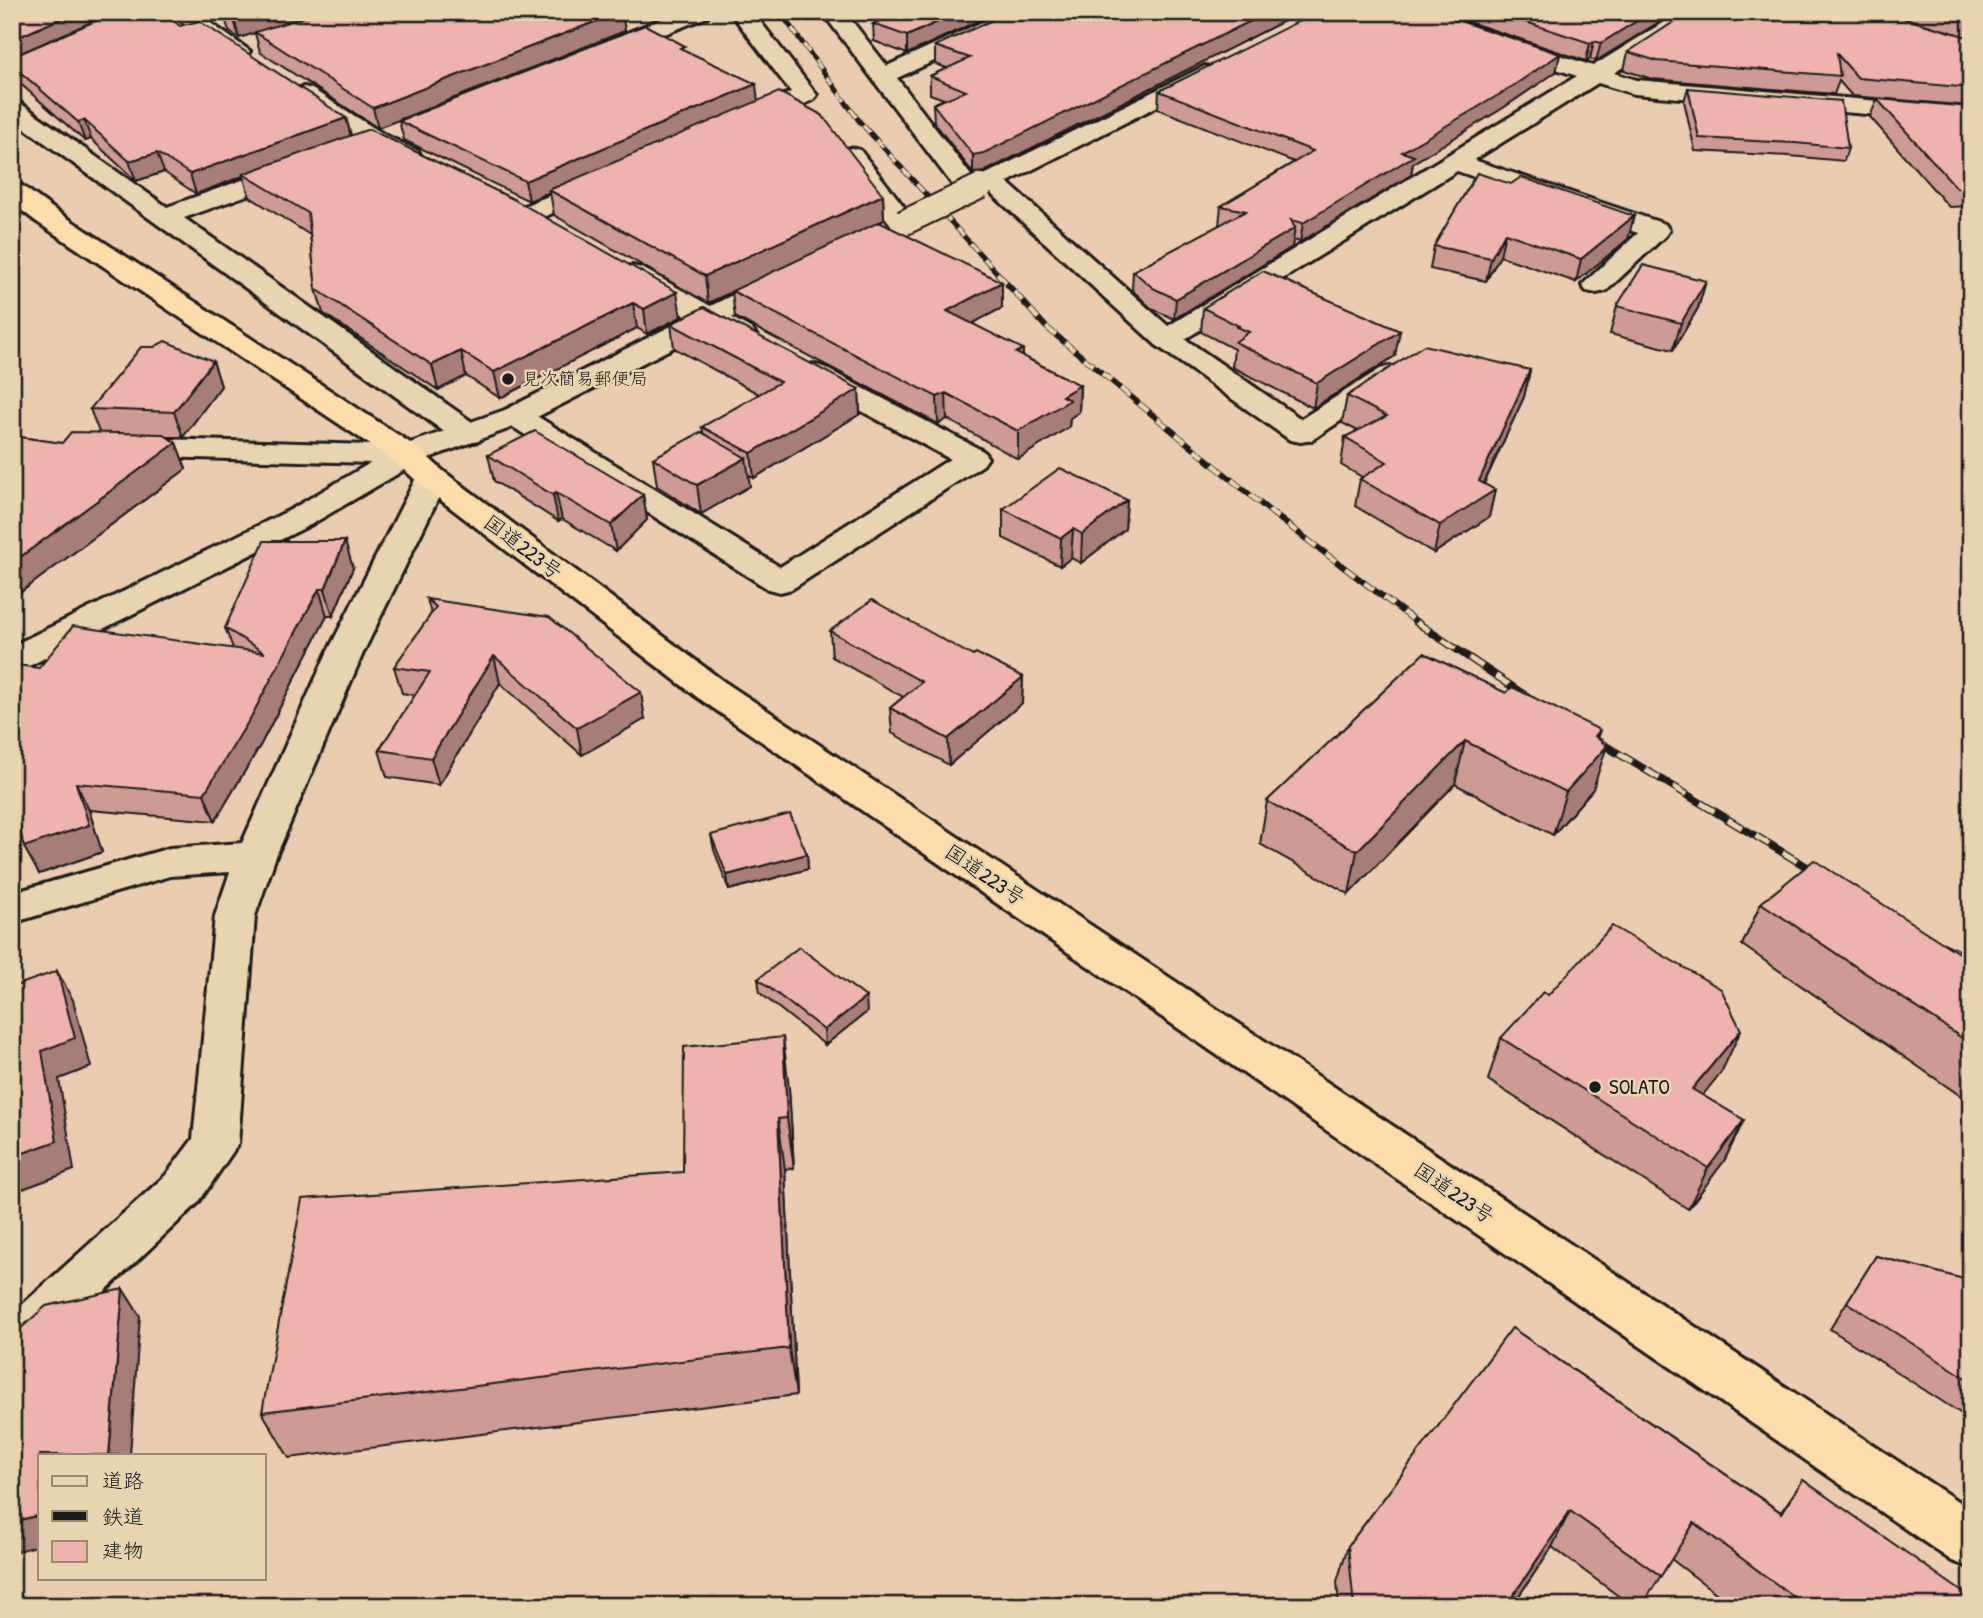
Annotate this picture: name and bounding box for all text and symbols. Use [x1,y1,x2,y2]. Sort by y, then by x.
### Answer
place label: 見次簡易郵便局 [522,366,648,391]
marker: 見次簡易郵便局 [500,371,516,387]
street label: 国道223号 [478,507,569,586]
street label: 国道223号 [939,837,1032,912]
place label: SOLATO [1609,1072,1670,1101]
marker: SOLATO [1587,1079,1603,1095]
street label: 国道223号 [1408,1155,1501,1230]
legend [38,1454,266,1580]
text: 道路 [102,1466,144,1495]
text: 鉄道 [102,1502,144,1531]
text: 建物 [102,1536,144,1565]

